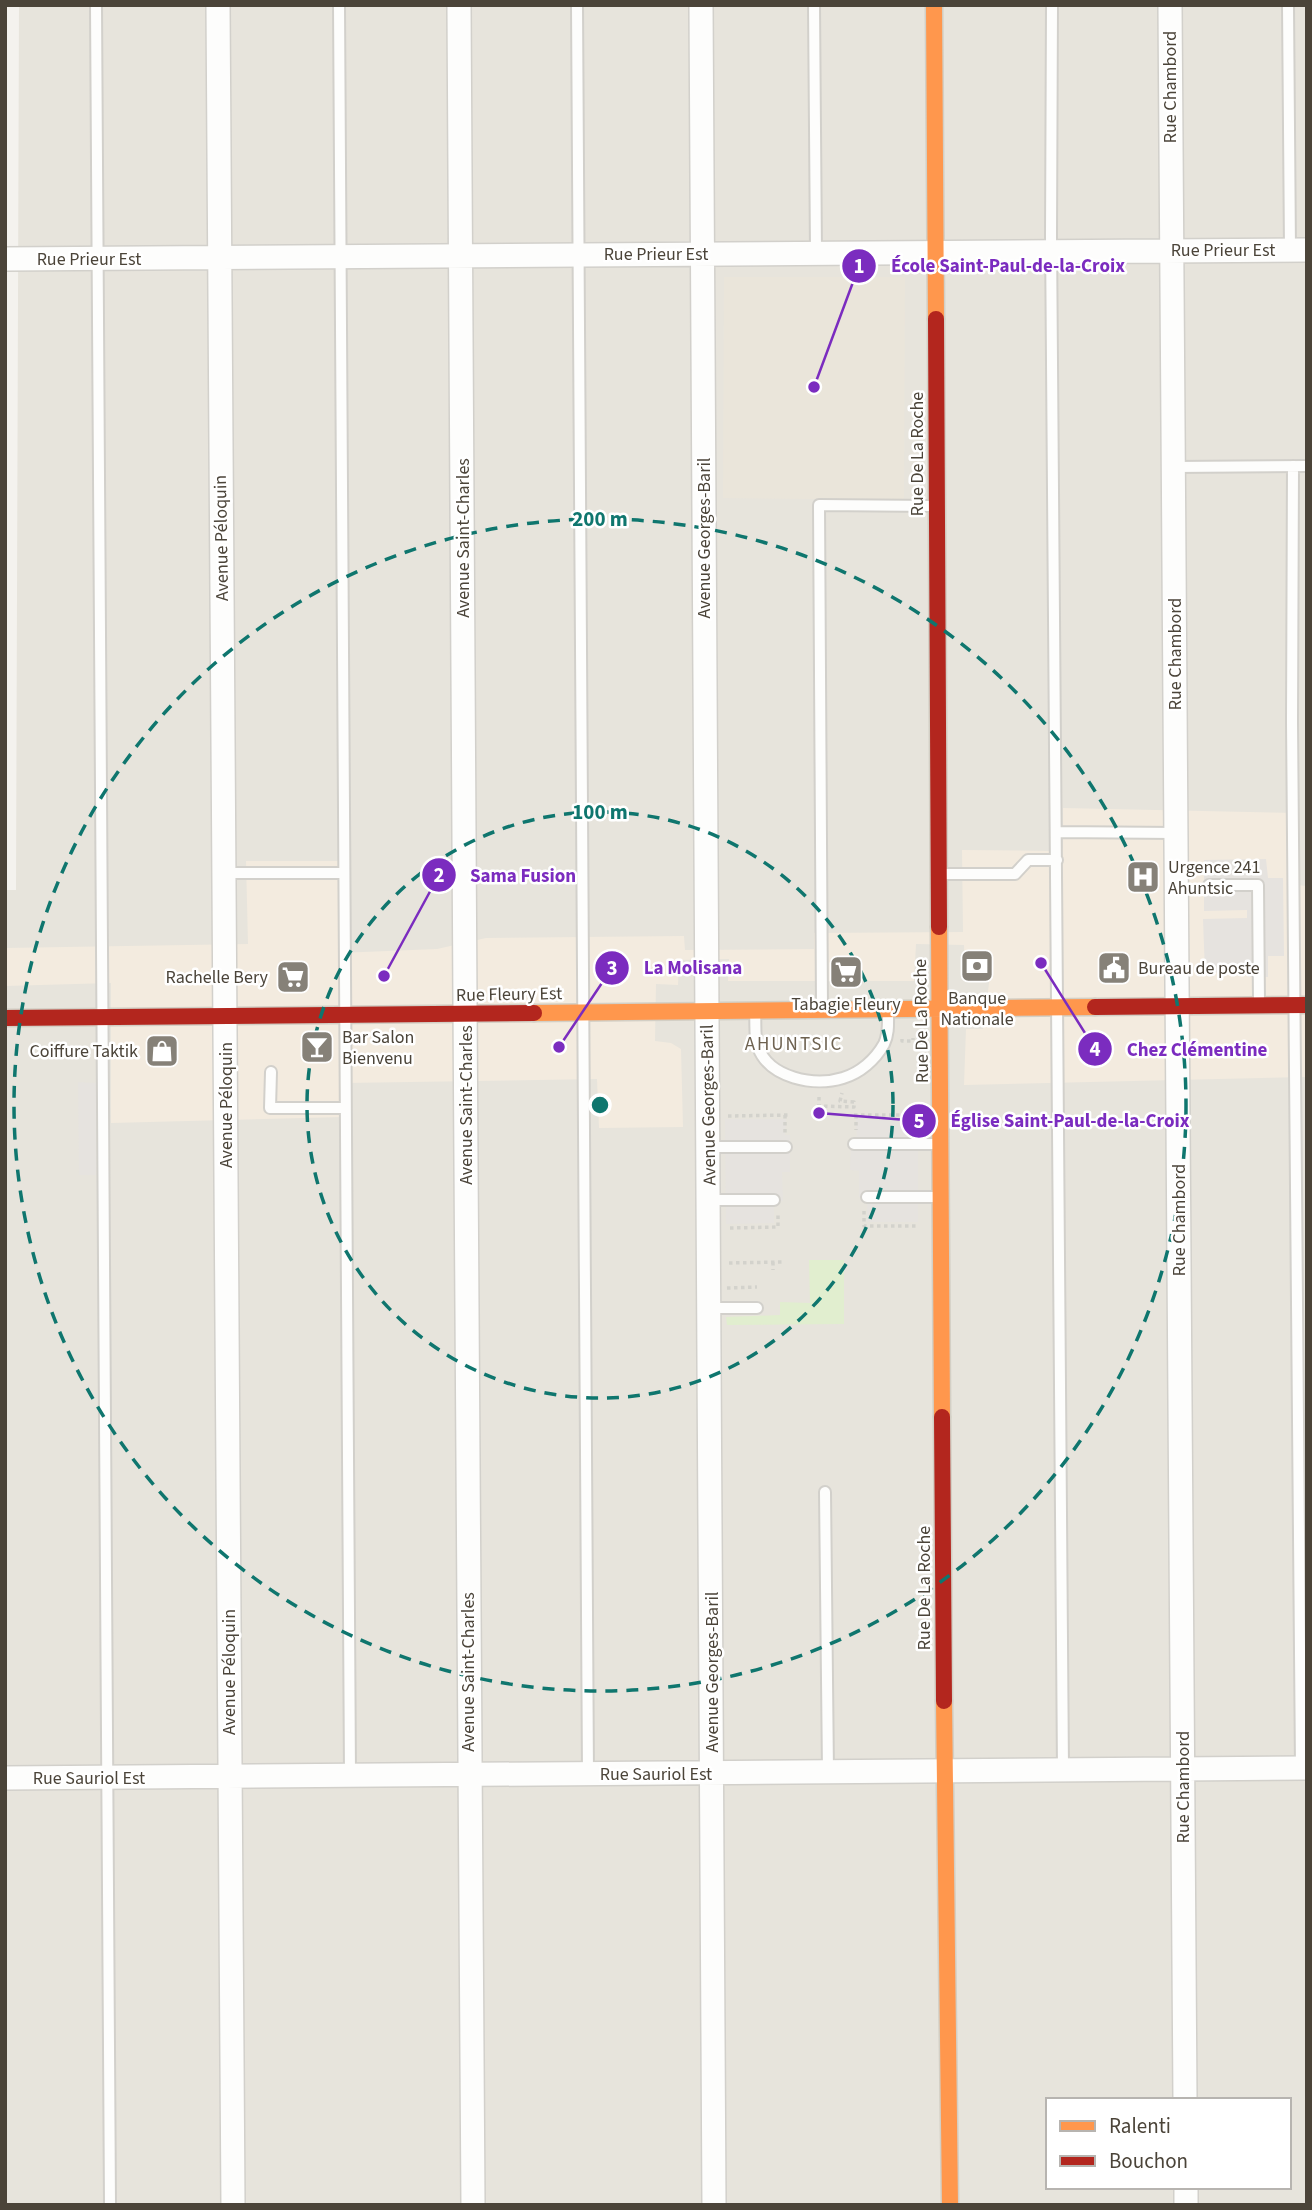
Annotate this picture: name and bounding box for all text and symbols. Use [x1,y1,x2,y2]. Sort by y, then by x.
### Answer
street label: Rue Chambord [1158,31,1183,143]
street label: Rue Prieur Est [1171,238,1275,263]
street label: Rue Prieur Est [604,242,708,267]
callout: École Saint-Paul-de-la-Croix [842,246,1139,286]
street label: Rue Prieur Est [37,247,141,272]
text: 1 [853,251,865,281]
text: École Saint-Paul-de-la-Croix [891,253,1125,280]
street label: Rue De La Roche [905,392,930,516]
street label: Avenue Saint-Charles [451,458,476,618]
street label: Avenue Georges-Baril [692,458,717,618]
street label: Avenue Péloquin [208,475,235,601]
text: 200 m [572,504,628,534]
street label: Rue Chambord [1163,598,1188,710]
text: 100 m [572,797,628,827]
callout: Sama Fusion [421,855,590,895]
place label: Urgence 241 Ahuntsic [1168,855,1260,901]
hospital icon: Urgence 241 Ahuntsic [1124,858,1162,896]
text: 2 [433,860,445,890]
text: Sama Fusion [470,863,576,890]
bank icon: Banque Nationale [958,947,996,985]
callout: La Molisana [595,948,757,988]
public building icon: Bureau de poste [1095,949,1133,987]
text: 3 [606,953,618,983]
supermarket icon: Tabagie Fleury [827,953,865,991]
text: La Molisana [644,955,742,982]
place label: Bureau de poste [1138,956,1260,981]
supermarket icon: Rachelle Bery [274,958,312,996]
street label: Rue De La Roche [908,959,935,1083]
place label: Rachelle Bery [165,965,269,990]
street label: Rue Fleury Est [456,981,562,1008]
place label: Banque Nationale [940,986,1014,1032]
place label: Tabagie Fleury [791,992,901,1017]
street label: Avenue Georges-Baril [695,1024,722,1186]
place label: Bar Salon Bienvenu [342,1025,414,1071]
street label: Avenue Saint-Charles [454,1025,479,1185]
bar icon: Bar Salon Bienvenu [298,1028,336,1066]
callout: Chez Clémentine [1078,1029,1281,1069]
district label: AHUNTSIC [745,1031,843,1058]
shop icon: Coiffure Taktik [143,1032,181,1070]
text: 4 [1089,1034,1101,1064]
text: Chez Clémentine [1127,1037,1268,1064]
place label: Coiffure Taktik [29,1039,138,1064]
street label: Avenue Péloquin [214,1042,239,1168]
centre of rings [588,1093,612,1117]
callout: Église Saint-Paul-de-la-Croix [901,1101,1203,1141]
text: 5 [913,1106,925,1136]
text: Église Saint-Paul-de-la-Croix [950,1108,1190,1135]
street label: Rue Chambord [1167,1164,1192,1276]
street label: Rue De La Roche [912,1526,937,1650]
street label: Avenue Saint-Charles [456,1592,481,1752]
street label: Avenue Georges-Baril [700,1592,725,1752]
street label: Avenue Péloquin [217,1609,242,1735]
street label: Rue Chambord [1171,1731,1196,1843]
street label: Rue Sauriol Est [600,1762,712,1787]
street label: Rue Sauriol Est [33,1766,145,1791]
legend [1046,2098,1291,2189]
text: Ralenti [1109,2111,1171,2141]
text: Bouchon [1109,2146,1188,2176]

